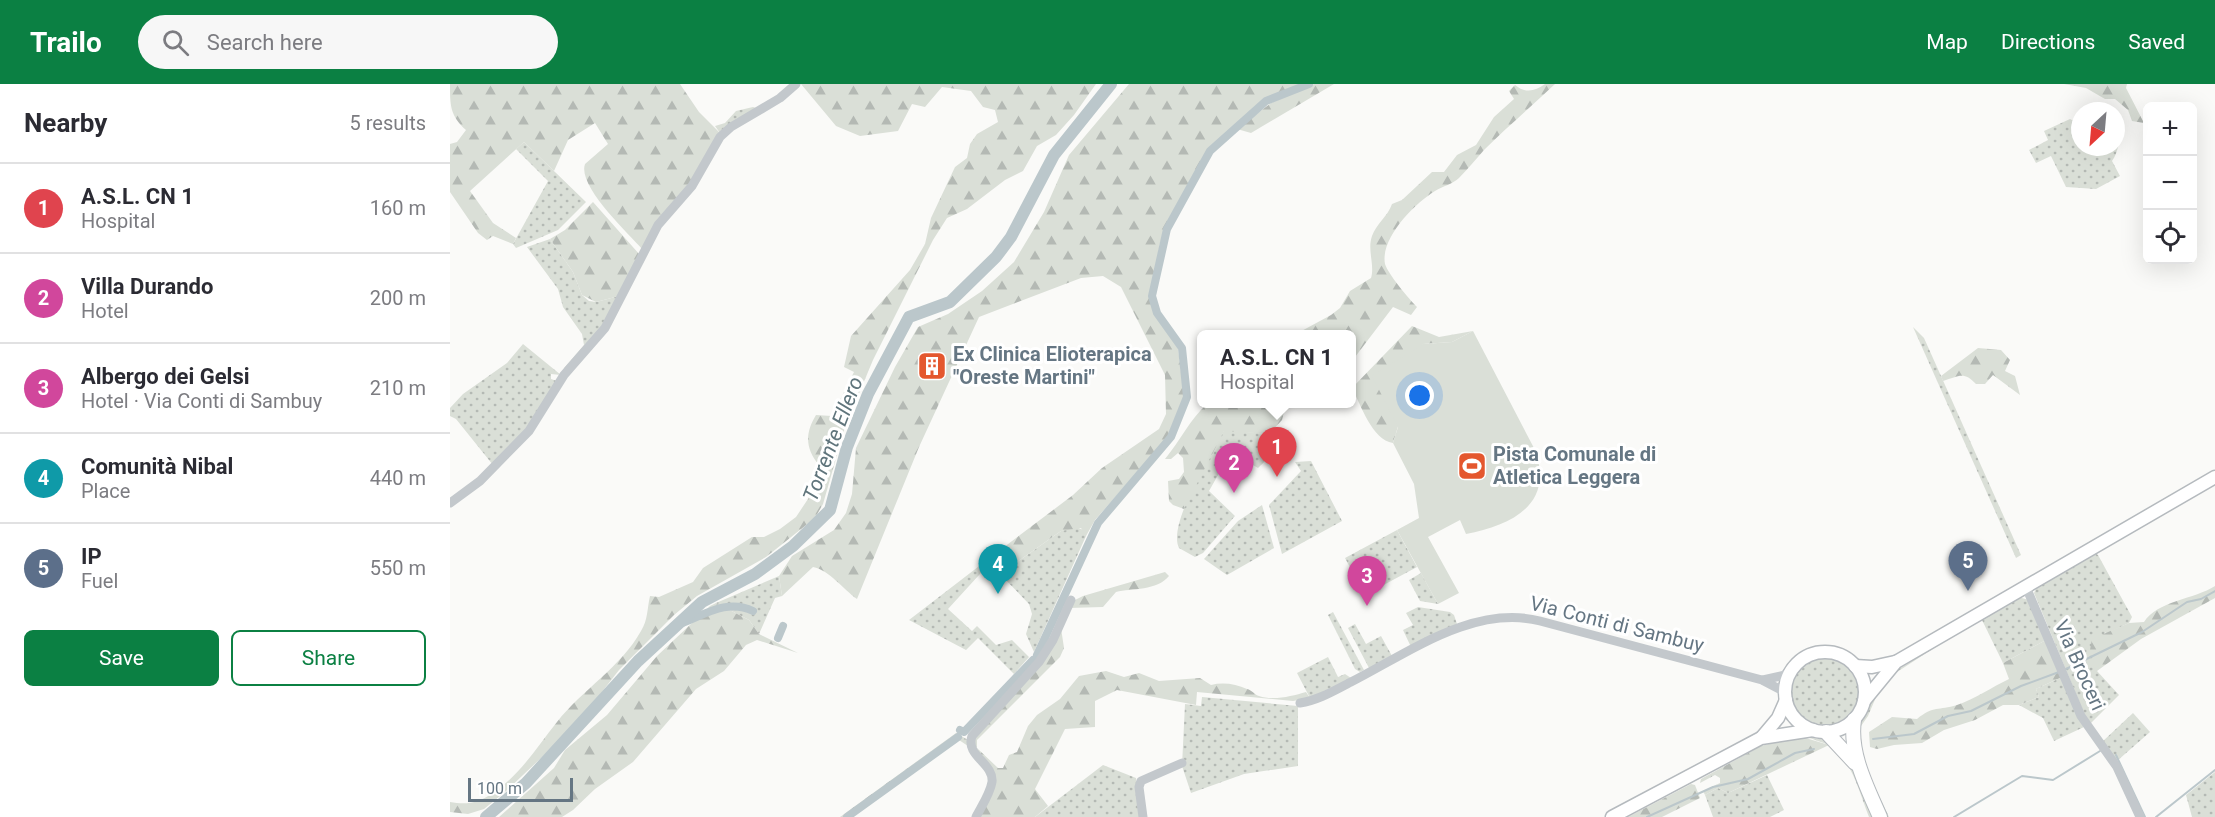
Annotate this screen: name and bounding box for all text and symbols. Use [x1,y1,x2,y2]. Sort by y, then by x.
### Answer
search box [138,15,558,69]
text: Trailo [30,26,102,59]
icon: search [159,26,192,59]
text: Search here [207,30,323,55]
text: Map [1926,30,1968,54]
text: Directions [2001,30,2095,54]
text: Saved [2128,30,2185,54]
north arrow [2071,102,2125,156]
map controls [2143,102,2197,264]
button: + [2143,102,2197,156]
text: Nearby [24,108,107,138]
text: 5 results [350,111,426,135]
button: − [2143,156,2197,210]
text: A.S.L. CN 1 [81,184,194,209]
text: 1 [38,196,49,220]
text: 160 m [370,196,426,220]
text: Hospital [81,209,155,233]
button: locate [2143,210,2197,264]
text: Villa Durando [81,274,213,299]
text: 2 [38,286,49,310]
text: 200 m [370,286,426,310]
text: Hotel [81,299,129,323]
popup [1197,330,1356,408]
place label: Ex Clinica Elioterapica "Oreste Martini" [953,342,1152,389]
text: A.S.L. CN 1 [1220,345,1333,370]
building icon: Ex Clinica Elioterapica "Oreste Martini" [916,350,948,382]
text: Albergo dei Gelsi [81,364,250,389]
text: Hospital [1220,370,1294,394]
water label: Torrente Ellero [798,373,868,505]
text: 3 [38,376,49,400]
text: 210 m [370,376,426,400]
your location [1405,381,1434,410]
text: Hotel · Via Conti di Sambuy [81,389,322,413]
pin: 1 [1258,428,1296,477]
place label: Pista Comunale di Atletica Leggera [1493,442,1656,489]
pin: 2 [1214,444,1254,493]
sports icon: Pista Comunale di Atletica Leggera [1456,450,1488,482]
text: Comunità Nibal [81,454,233,479]
text: 4 [38,466,49,490]
text: 440 m [370,466,426,490]
text: Place [81,479,130,503]
pin: 5 [1948,542,1988,591]
text: IP [81,544,102,569]
pin: 4 [978,544,1018,594]
text: 5 [38,556,49,580]
text: 550 m [370,556,426,580]
pin: 3 [1348,556,1386,606]
text: Fuel [81,569,118,593]
street label: Via Conti di Sambuy [1528,591,1707,657]
street label: Via Broceri [2049,616,2111,714]
button: Save [24,630,219,686]
button: Share [231,630,426,686]
scale bar [468,775,573,802]
text: 100 m [477,779,522,798]

